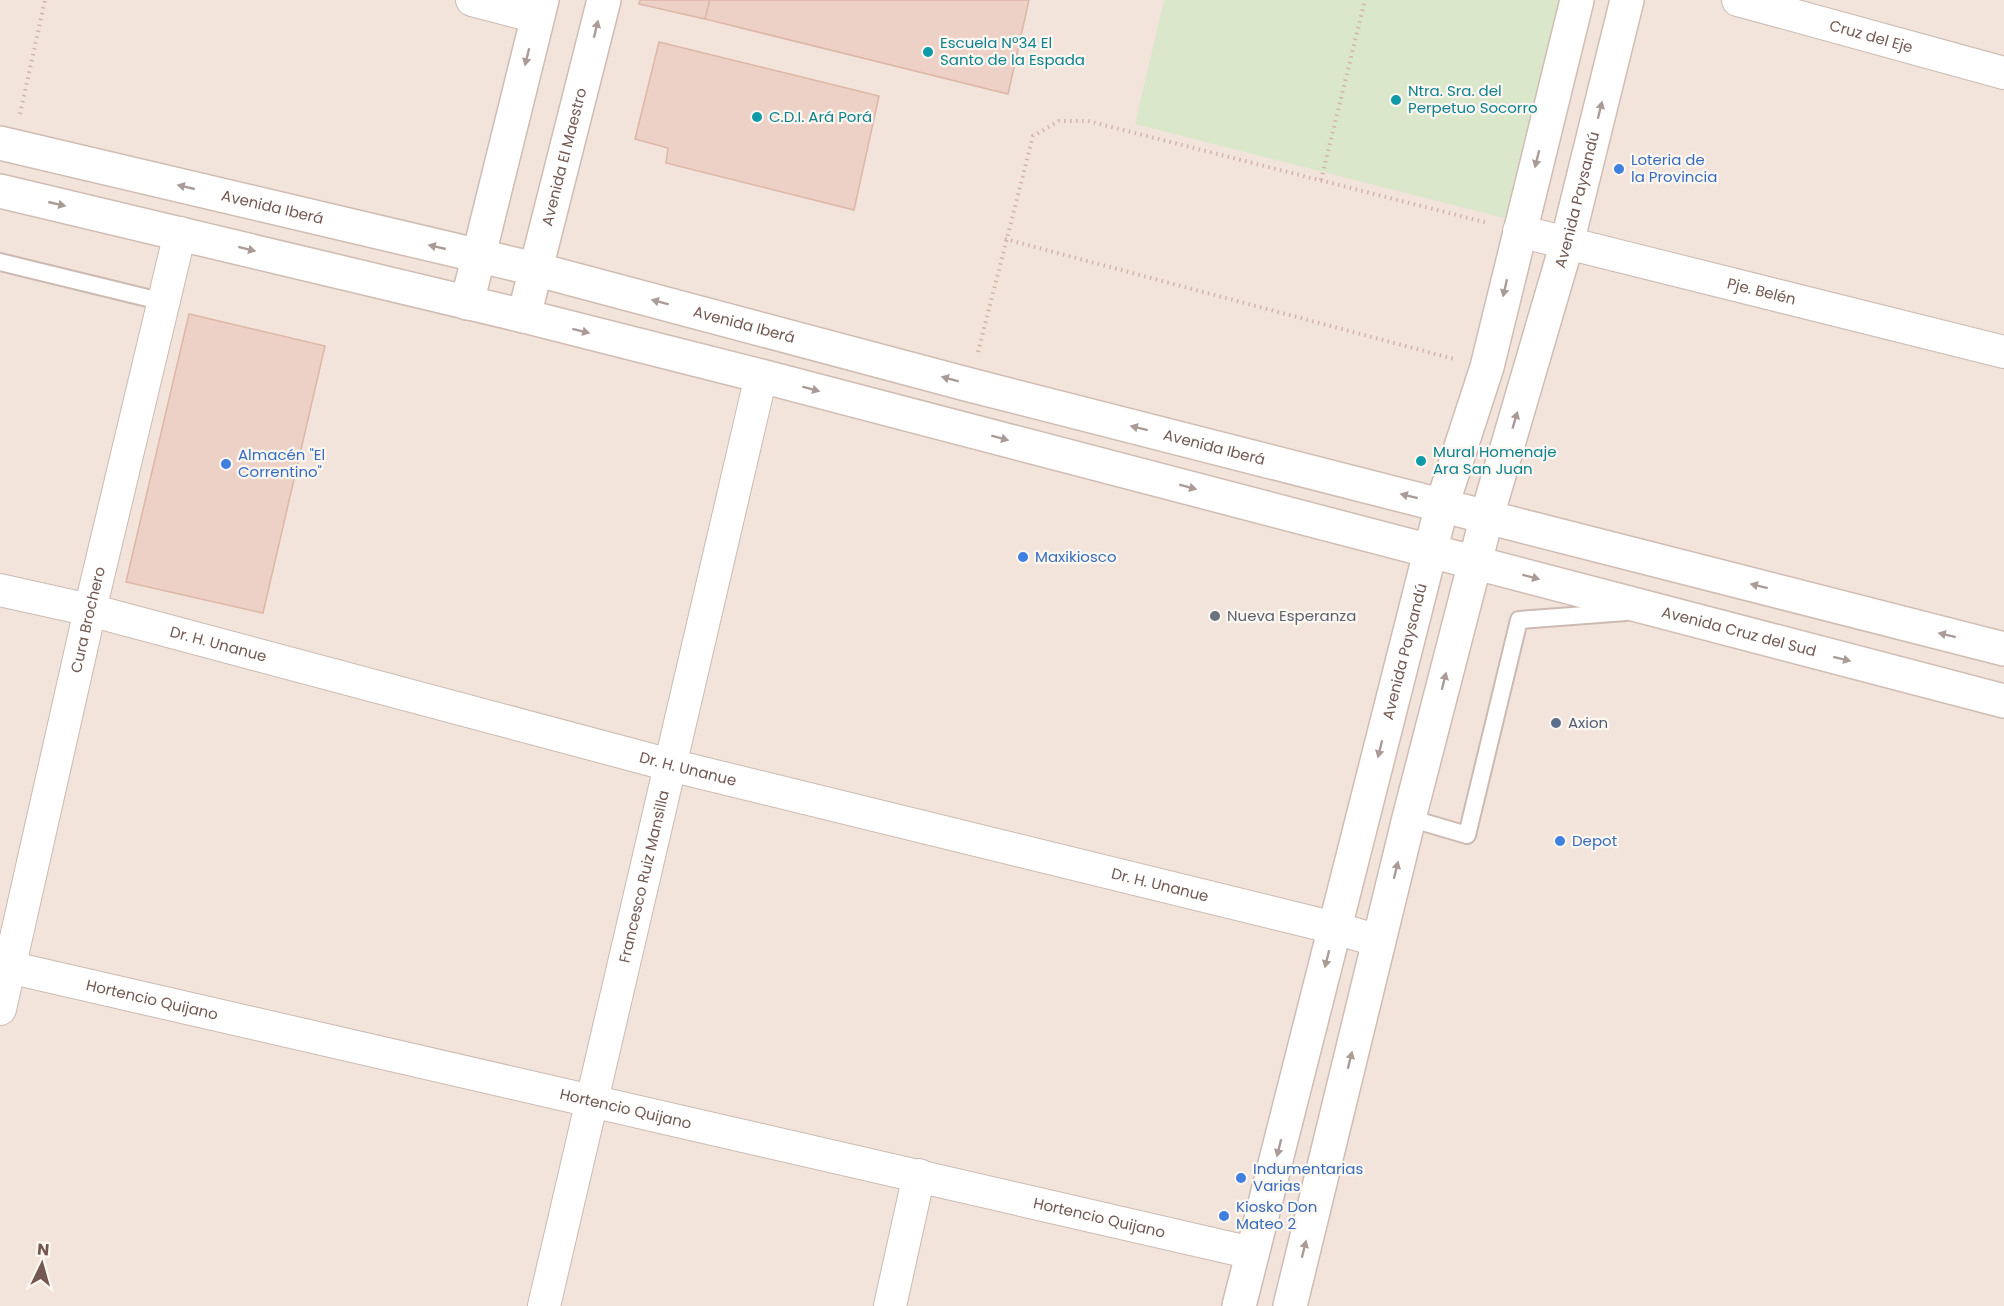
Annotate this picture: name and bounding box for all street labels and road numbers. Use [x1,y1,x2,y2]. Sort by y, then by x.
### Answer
street label: Cruz del Eje [1827,15,1915,57]
street label: Avenida El Maestro [536,86,591,228]
street label: Avenida Paysandú [1549,129,1604,271]
street label: Avenida Iberá [219,185,326,229]
street label: Pje. Belén [1725,272,1798,310]
street label: Avenida Iberá [691,301,797,348]
street label: Avenida Iberá [1161,424,1268,470]
street label: Cura Brochero [65,564,110,675]
street label: Avenida Paysandú [1377,581,1432,722]
street label: Avenida Cruz del Sud [1660,601,1819,661]
street label: Dr. H. Unanue [168,621,269,667]
street label: Dr. H. Unanue [637,746,739,791]
street label: Francesco Ruiz Mansilla [613,788,674,965]
street label: Dr. H. Unanue [1109,863,1211,907]
street label: Hortencio Quijano [84,974,220,1025]
street label: Hortencio Quijano [558,1083,694,1134]
street label: Hortencio Quijano [1031,1192,1167,1243]

